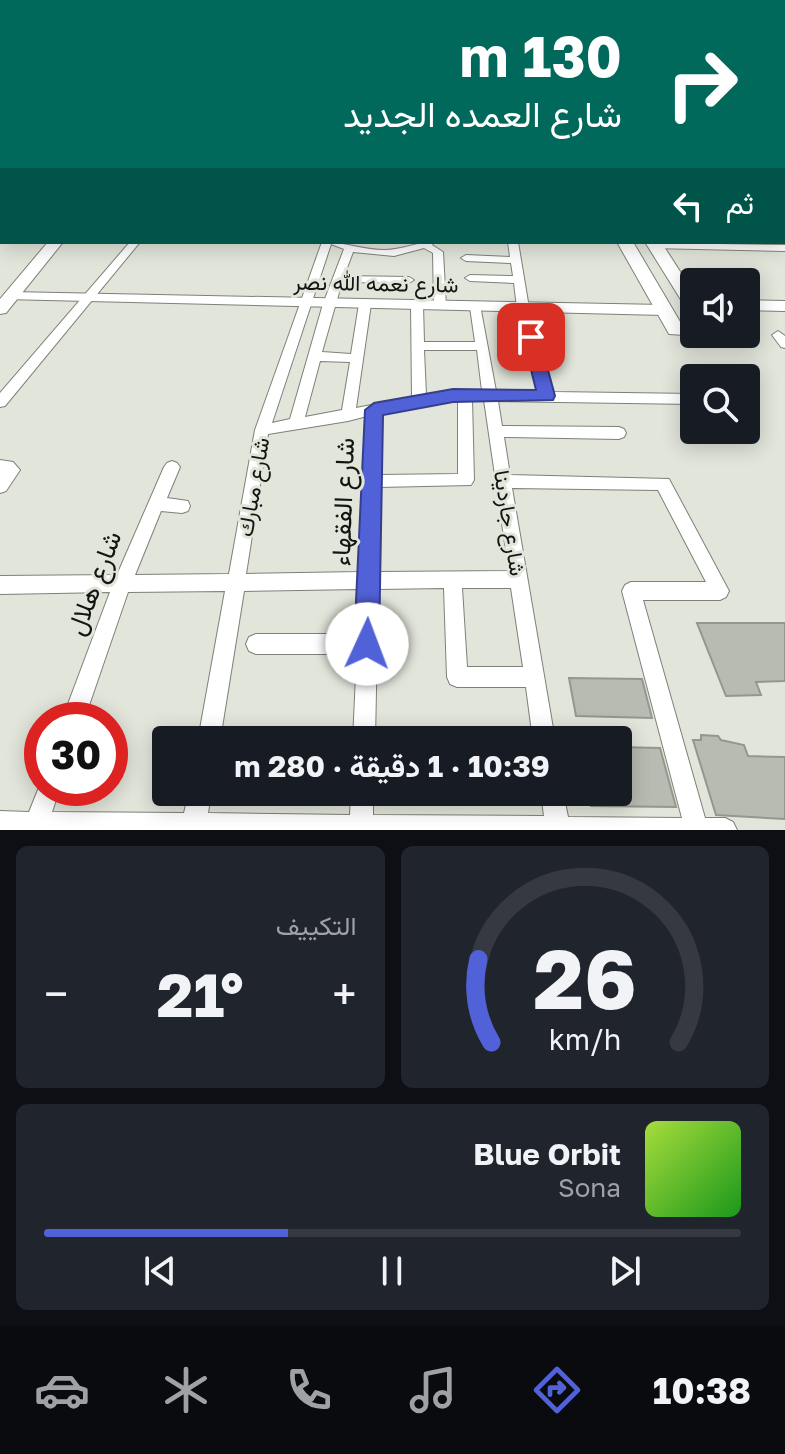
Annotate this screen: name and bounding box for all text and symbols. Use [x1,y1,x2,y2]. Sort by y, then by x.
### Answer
text: 130 m [460,22,622,89]
icon: right [650,32,754,136]
text: شارع العمده الجديد [343,92,622,135]
icon: left [666,184,710,228]
text: ثم [726,185,754,221]
street label: شارع نعمه الله نصر [292,268,459,299]
map controls [680,268,760,444]
button: sound [680,268,760,348]
pin [497,303,565,371]
icon: arrive [509,315,553,359]
button: search [680,364,760,444]
street label: شارع مبارك [231,435,276,539]
street label: شارع الفقهاء [325,437,363,567]
street label: شارع جاردينا [487,468,532,578]
street label: شارع هلال [60,526,130,640]
position arrow [325,602,409,686]
speed limit sign: 30 [24,702,128,806]
text: 10:39 · 1 دقيقة · 280 m [234,748,550,784]
text: التكييف [276,910,357,941]
text: 26 [533,927,637,1027]
text: 21° [157,958,244,1030]
text: − [44,967,68,1020]
text: + [332,967,357,1020]
text: km/h [548,1022,621,1056]
text: Blue Orbit [473,1136,621,1172]
text: Sona [558,1172,621,1203]
icon: previous [138,1249,182,1293]
icon: pause [370,1249,414,1293]
icon: next [603,1249,647,1293]
icon: car [34,1362,90,1418]
icon: climate [158,1362,214,1418]
icon: phone [281,1362,337,1418]
icon: music [405,1362,461,1418]
icon: directions [529,1362,585,1418]
text: 10:38 [653,1369,751,1412]

